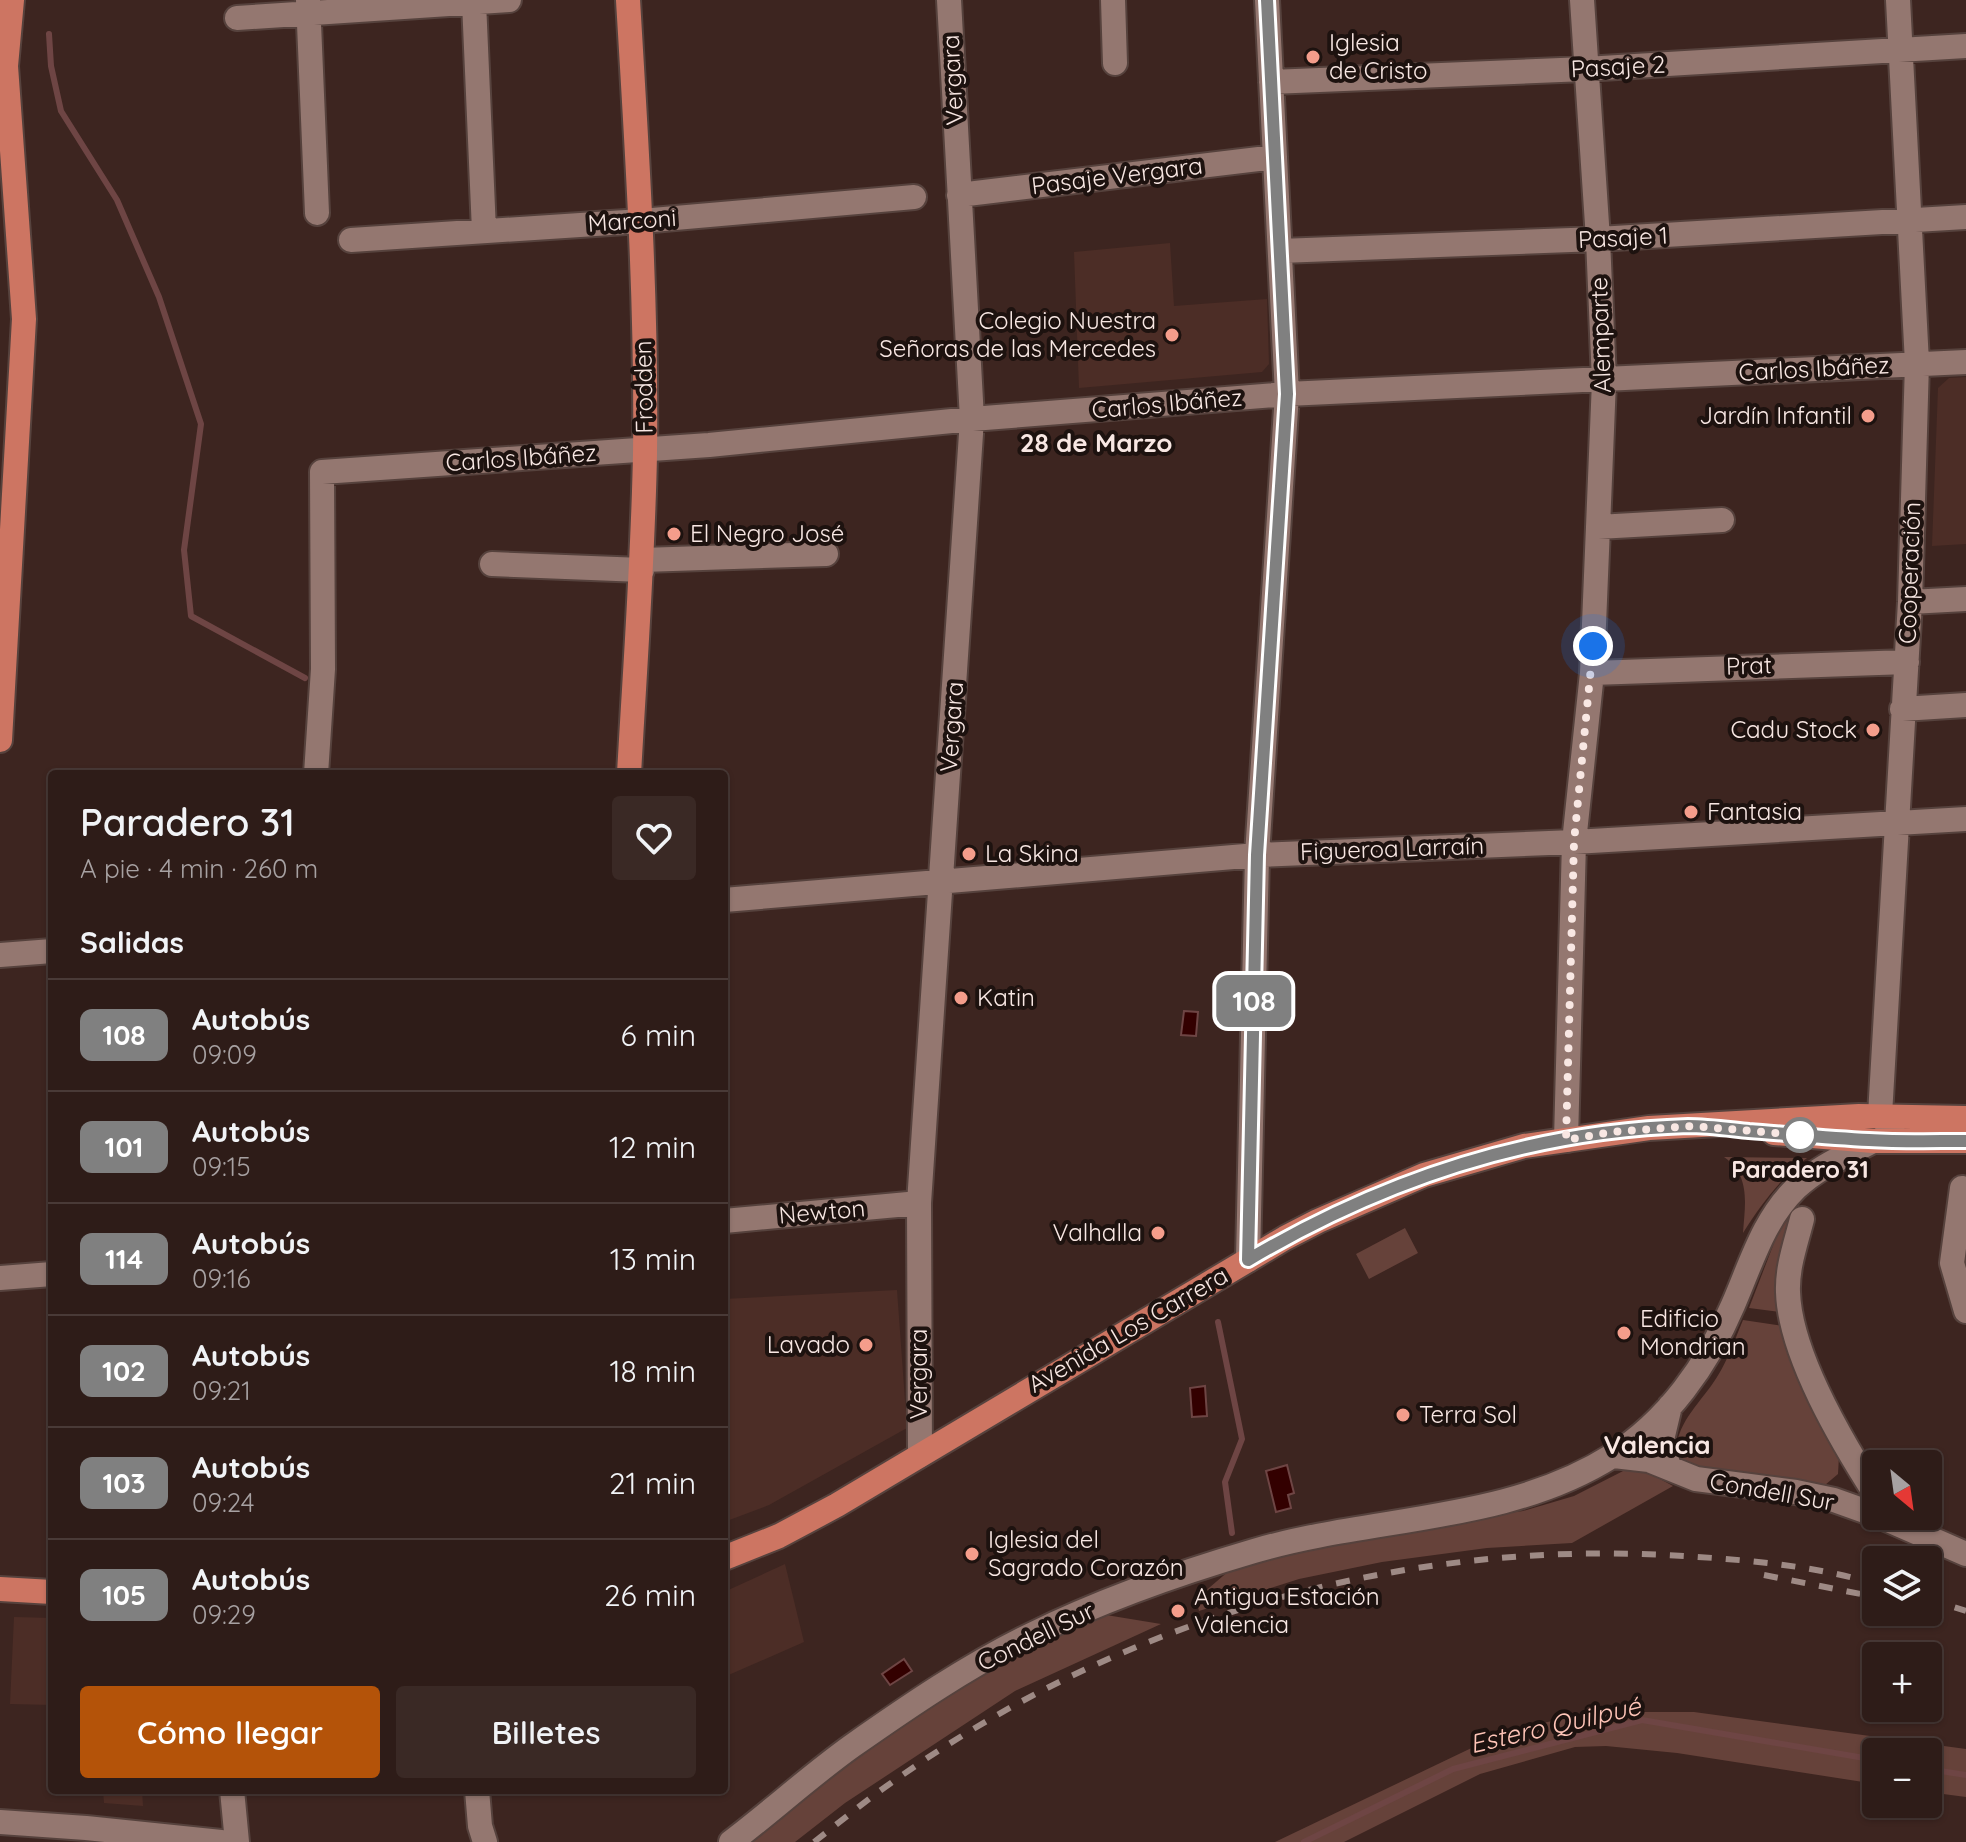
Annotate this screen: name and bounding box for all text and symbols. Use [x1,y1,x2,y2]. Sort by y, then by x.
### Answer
place label: Iglesia de Cristo [1329,27,1427,85]
street label: Vergara [935,34,969,126]
marker: Iglesia de Cristo [1304,48,1322,66]
street label: Pasaje 2 [1570,49,1666,83]
street label: Pasaje Vergara [1030,150,1204,200]
street label: Marconi [586,202,677,238]
street label: Pasaje 1 [1577,220,1669,254]
street label: Alemparte [1583,276,1617,394]
place label: Colegio Nuestra Señoras de las Mercedes [879,305,1156,363]
marker: Colegio Nuestra Señoras de las Mercedes [1163,326,1181,344]
street label: Frodden [627,340,659,434]
street label: Carlos Ibáñez [1738,349,1890,387]
street label: Carlos Ibáñez [1090,381,1243,425]
place label: Jardín Infantil [1699,400,1852,430]
marker: Jardín Infantil [1859,407,1877,425]
district label: 28 de Marzo [1020,426,1172,459]
street label: Carlos Ibáñez [445,437,597,477]
street label: Cooperación [1892,501,1926,645]
place label: El Negro José [690,518,844,548]
marker: El Negro José [665,525,683,543]
your location [1573,626,1613,666]
street label: Prat [1725,649,1772,681]
street label: Vergara [933,681,969,773]
place label: Cadu Stock [1730,714,1857,744]
marker: Cadu Stock [1864,721,1882,739]
button: heart [612,796,696,880]
place label: Fantasia [1707,796,1802,826]
text: Paradero 31 [80,798,295,846]
marker: Fantasia [1682,803,1700,821]
street label: Figueroa Larraín [1299,830,1484,866]
place label: La Skina [985,838,1079,868]
marker: La Skina [960,845,978,863]
text: A pie · 4 min · 260 m [80,852,318,885]
text: Salidas [80,923,184,961]
line badge: 108 [1208,975,1300,1027]
place label: Katin [977,982,1035,1012]
text: 108 [1232,983,1276,1018]
marker: Katin [952,989,970,1007]
text: Autobús [192,1000,310,1038]
text: 6 min [621,1016,696,1054]
text: 108 [102,1017,146,1052]
text: 09:09 [192,1038,257,1071]
text: Autobús [192,1112,310,1150]
marker: Paradero 31 [1783,1118,1817,1152]
text: 12 min [609,1128,696,1166]
text: 101 [105,1129,143,1164]
text: 09:15 [192,1150,251,1183]
place label: Paradero 31 [1731,1154,1869,1184]
street label: Newton [777,1192,866,1230]
place label: Valhalla [1053,1217,1142,1247]
text: Autobús [192,1224,310,1262]
marker: Valhalla [1149,1224,1167,1242]
text: 13 min [610,1240,696,1278]
text: 114 [105,1241,143,1276]
street label: Avenida Los Carrera [1022,1260,1233,1399]
text: 09:16 [192,1262,250,1295]
place label: Edificio Mondrian [1640,1303,1746,1361]
marker: Edificio Mondrian [1615,1324,1633,1342]
place label: Lavado [767,1329,850,1359]
street label: Vergara [903,1329,933,1419]
text: Autobús [192,1336,310,1374]
marker: Lavado [857,1336,875,1354]
text: 18 min [609,1352,696,1390]
text: 102 [102,1353,146,1388]
text: 09:21 [192,1374,251,1407]
place label: Terra Sol [1419,1399,1517,1429]
marker: Terra Sol [1394,1406,1412,1424]
district label: Valencia [1603,1428,1711,1461]
text: Autobús [192,1448,310,1486]
north arrow [1862,1450,1942,1530]
map controls [1862,1450,1942,1818]
text: 21 min [609,1464,696,1502]
text: 103 [102,1465,146,1500]
street label: Condell Sur [1707,1465,1837,1517]
text: 09:24 [192,1486,255,1519]
place label: Iglesia del Sagrado Corazón [988,1524,1184,1582]
marker: Iglesia del Sagrado Corazón [963,1545,981,1563]
button: layers [1862,1546,1942,1626]
text: Autobús [192,1560,310,1598]
text: 26 min [604,1576,696,1614]
text: 105 [102,1577,146,1612]
place label: Antigua Estación Valencia [1194,1581,1380,1639]
street label: Condell Sur [972,1595,1099,1677]
text: 09:29 [192,1598,256,1631]
marker: Antigua Estación Valencia [1169,1602,1187,1620]
button: + [1862,1642,1942,1722]
button: Cómo llegar [80,1686,380,1778]
button: Billetes [396,1686,696,1778]
water label: Estero Quilpué [1466,1689,1645,1760]
button: − [1862,1738,1942,1818]

